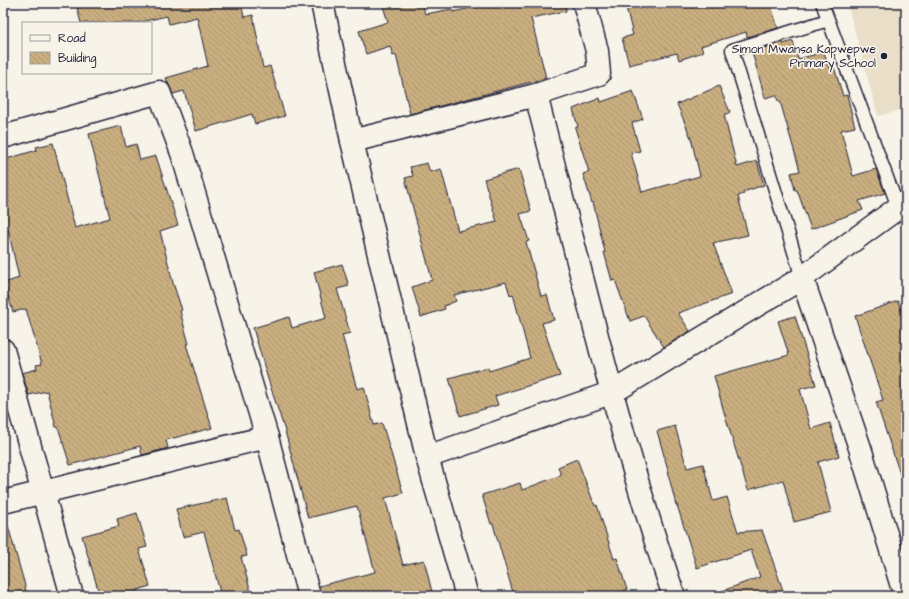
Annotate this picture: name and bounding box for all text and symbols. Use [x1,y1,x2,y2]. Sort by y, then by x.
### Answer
legend [22,22,152,74]
text: Road [58,30,86,47]
place label: Simon Mwansa Kapwepwe Primary School [732,41,877,73]
text: Building [58,50,96,68]
marker: Simon Mwansa Kapwepwe Primary School [879,51,889,61]

